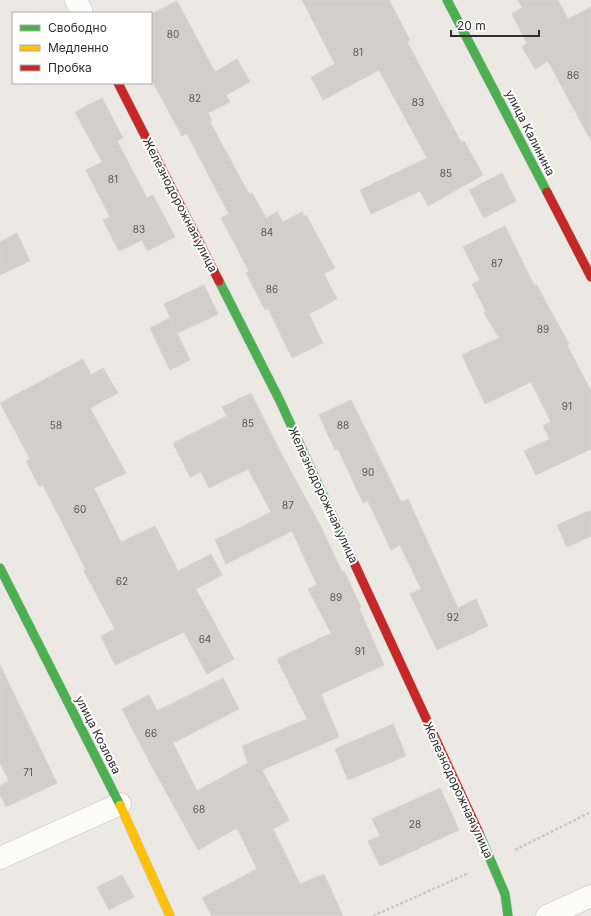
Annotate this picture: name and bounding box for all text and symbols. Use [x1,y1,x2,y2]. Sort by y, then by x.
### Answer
legend [12,12,152,84]
scale bar [451,12,539,38]
text: 20 m [457,18,486,33]
text: Свободно [48,20,107,35]
house number: 80 [167,28,179,40]
text: Медленно [48,40,109,55]
house number: 81 [353,46,363,58]
text: Пробка [48,60,92,75]
house number: 86 [567,69,579,81]
street label: улица Калинина [502,87,559,178]
house number: 82 [189,92,201,104]
house number: 83 [412,96,424,108]
street label: Железнодорожная улица [140,135,221,275]
house number: 85 [440,167,452,179]
house number: 81 [108,173,118,185]
house number: 83 [133,223,145,235]
house number: 84 [261,226,273,238]
house number: 87 [491,257,503,269]
house number: 86 [266,283,278,295]
house number: 89 [537,323,549,335]
house number: 91 [562,400,572,412]
house number: 85 [242,417,254,429]
house number: 58 [50,419,62,431]
house number: 88 [337,419,349,431]
street label: Железнодорожная улица [285,424,362,565]
house number: 90 [362,466,374,478]
house number: 87 [282,499,294,511]
house number: 60 [74,503,86,515]
house number: 62 [116,575,128,587]
house number: 89 [330,591,342,603]
house number: 92 [447,611,459,623]
house number: 64 [199,633,211,645]
house number: 91 [355,645,365,657]
street label: улица Козлова [72,693,125,776]
street label: Железнодорожная улица [420,719,497,860]
house number: 66 [145,727,157,739]
house number: 71 [23,766,33,778]
house number: 68 [193,803,205,815]
house number: 28 [409,818,421,830]

